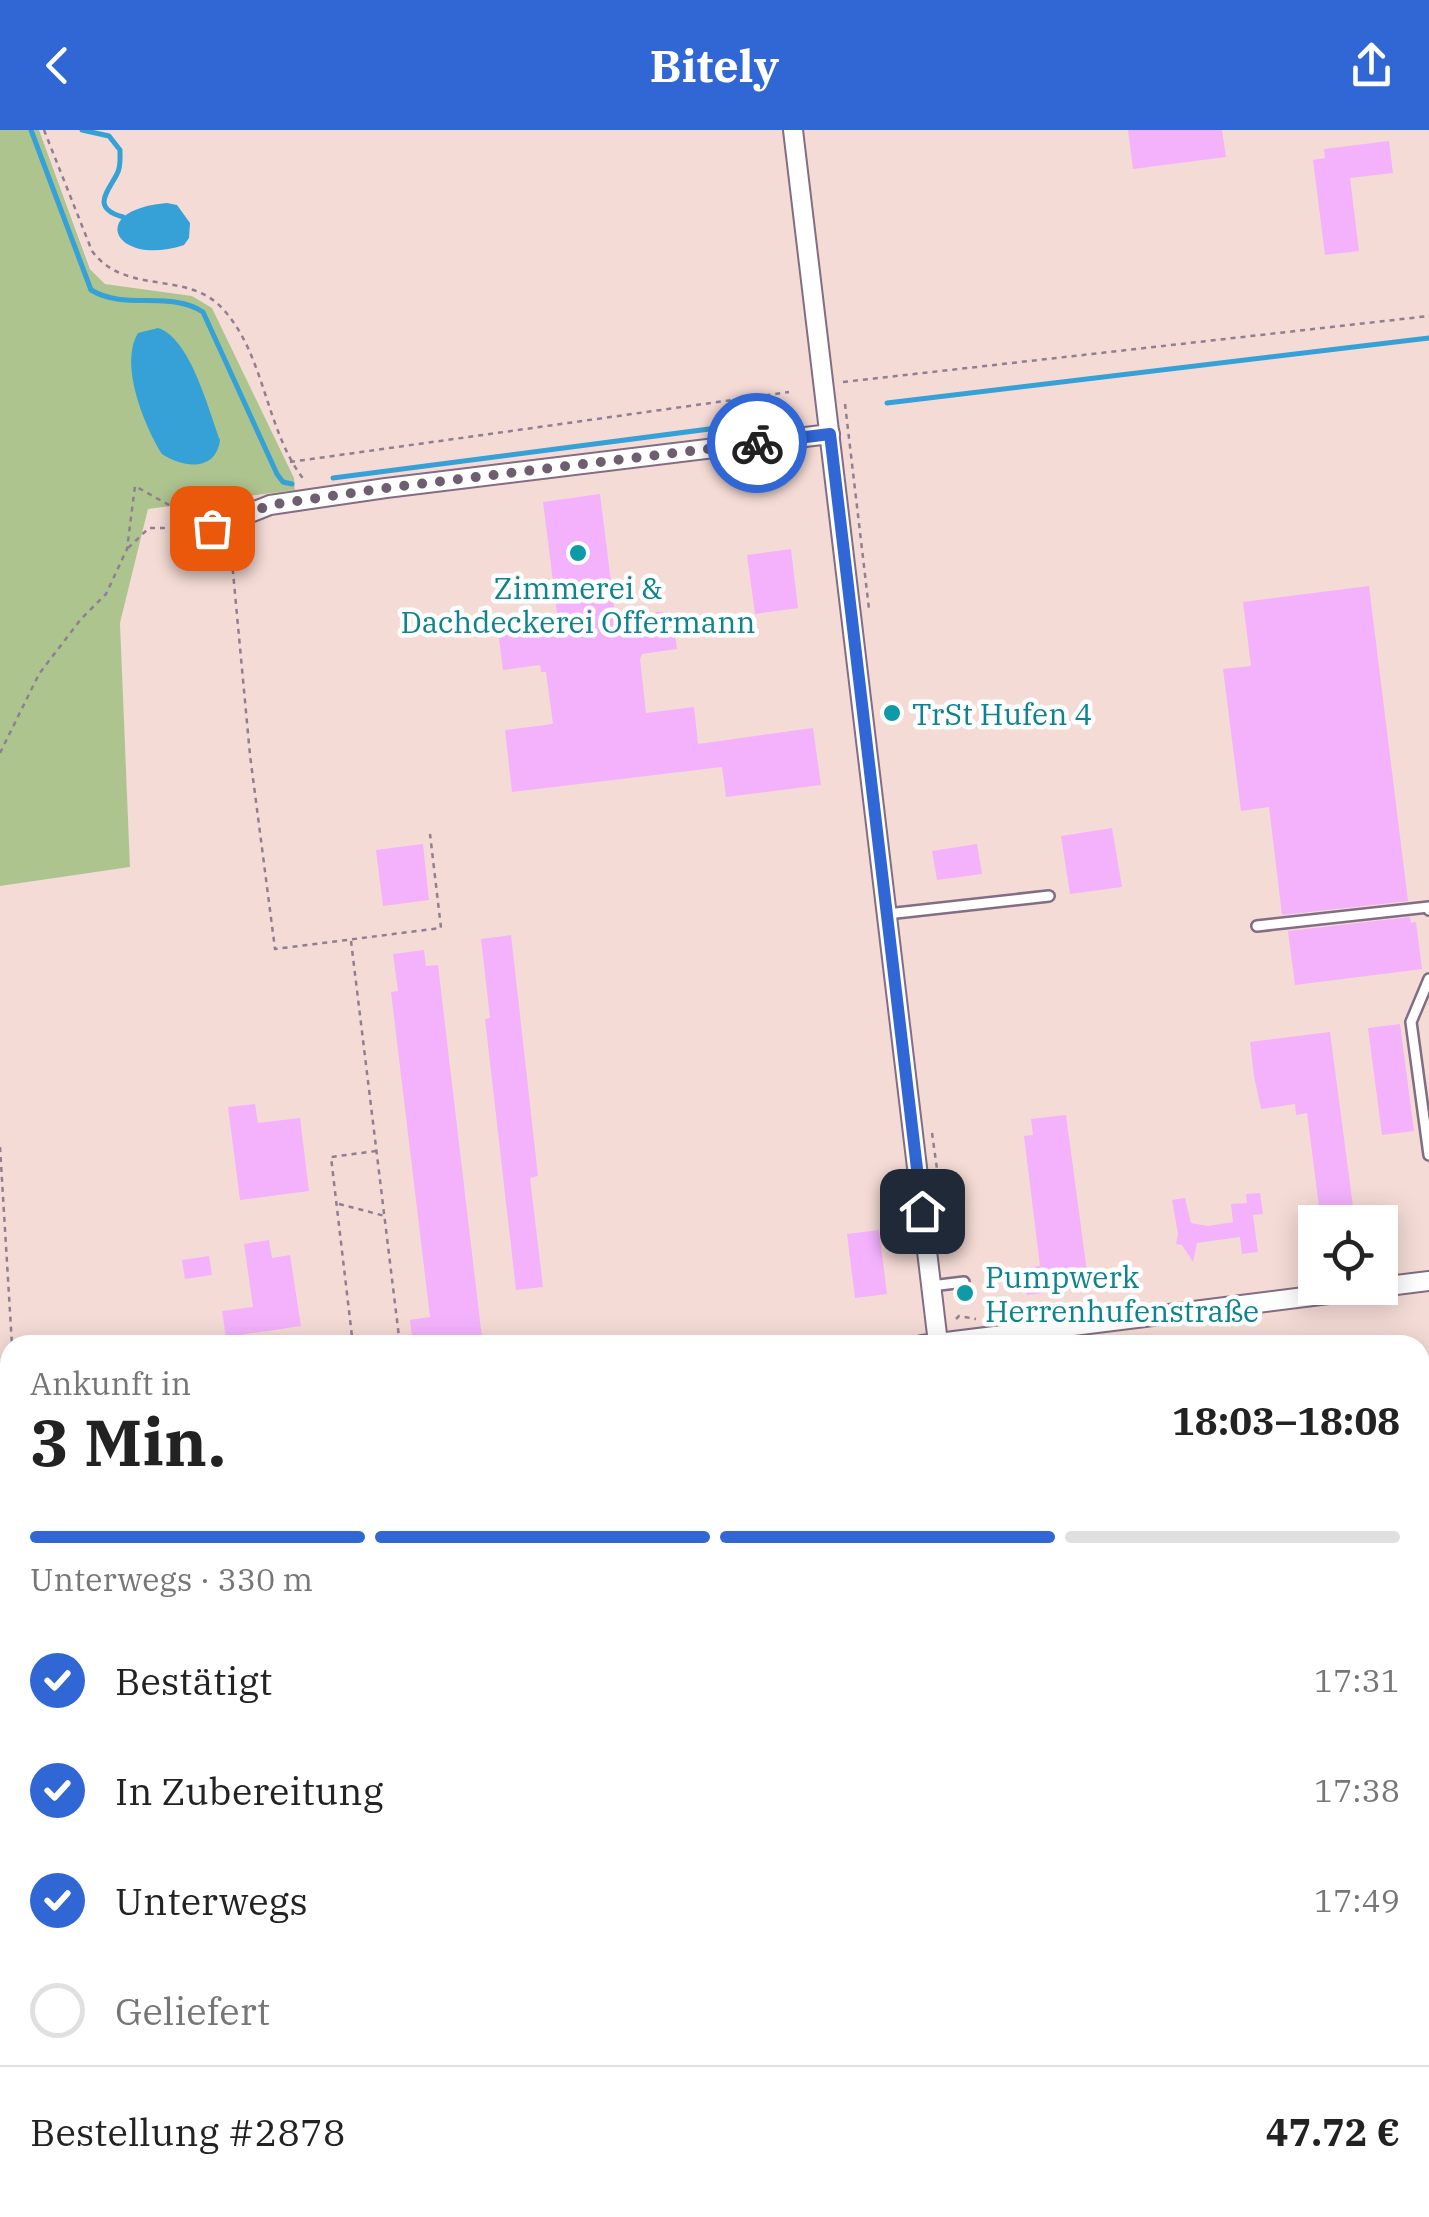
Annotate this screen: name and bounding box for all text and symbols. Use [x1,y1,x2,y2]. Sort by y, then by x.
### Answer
text: Bitely [650,36,779,94]
icon: back [30,38,85,93]
icon: share [1344,38,1399,93]
courier [707,393,807,493]
icon: bike [730,416,785,471]
pin [170,486,255,571]
icon: bag [185,501,240,556]
marker: Zimmerei & Dachdeckerei Offermann [567,542,589,564]
place label: Zimmerei & Dachdeckerei Offermann [401,568,756,641]
place label: TrSt Hufen 4 [912,694,1092,733]
marker: TrSt Hufen 4 [881,702,903,724]
pin [880,1169,965,1254]
icon: home [895,1184,950,1239]
map controls [1298,1205,1398,1305]
button: locate [1298,1205,1398,1305]
place label: Pumpwerk Herrenhufenstraße [985,1257,1259,1330]
marker: Pumpwerk Herrenhufenstraße [954,1282,976,1304]
text: Ankunft in [30,1362,191,1404]
text: 18:03–18:08 [1172,1396,1400,1445]
text: 3 Min. [30,1399,226,1484]
text: Unterwegs · 330 m [30,1558,313,1600]
icon: check [30,1653,85,1708]
text: Bestätigt [115,1656,272,1705]
text: 17:31 [1314,1659,1400,1701]
icon: check [30,1763,85,1818]
text: In Zubereitung [115,1766,383,1815]
text: 17:38 [1314,1769,1400,1811]
icon: check [30,1873,85,1928]
text: Unterwegs [115,1876,308,1925]
text: 17:49 [1314,1879,1400,1921]
text: Geliefert [115,1986,270,2035]
text: Bestellung #2878 [30,2107,346,2156]
text: 47.72 € [1266,2107,1400,2156]

